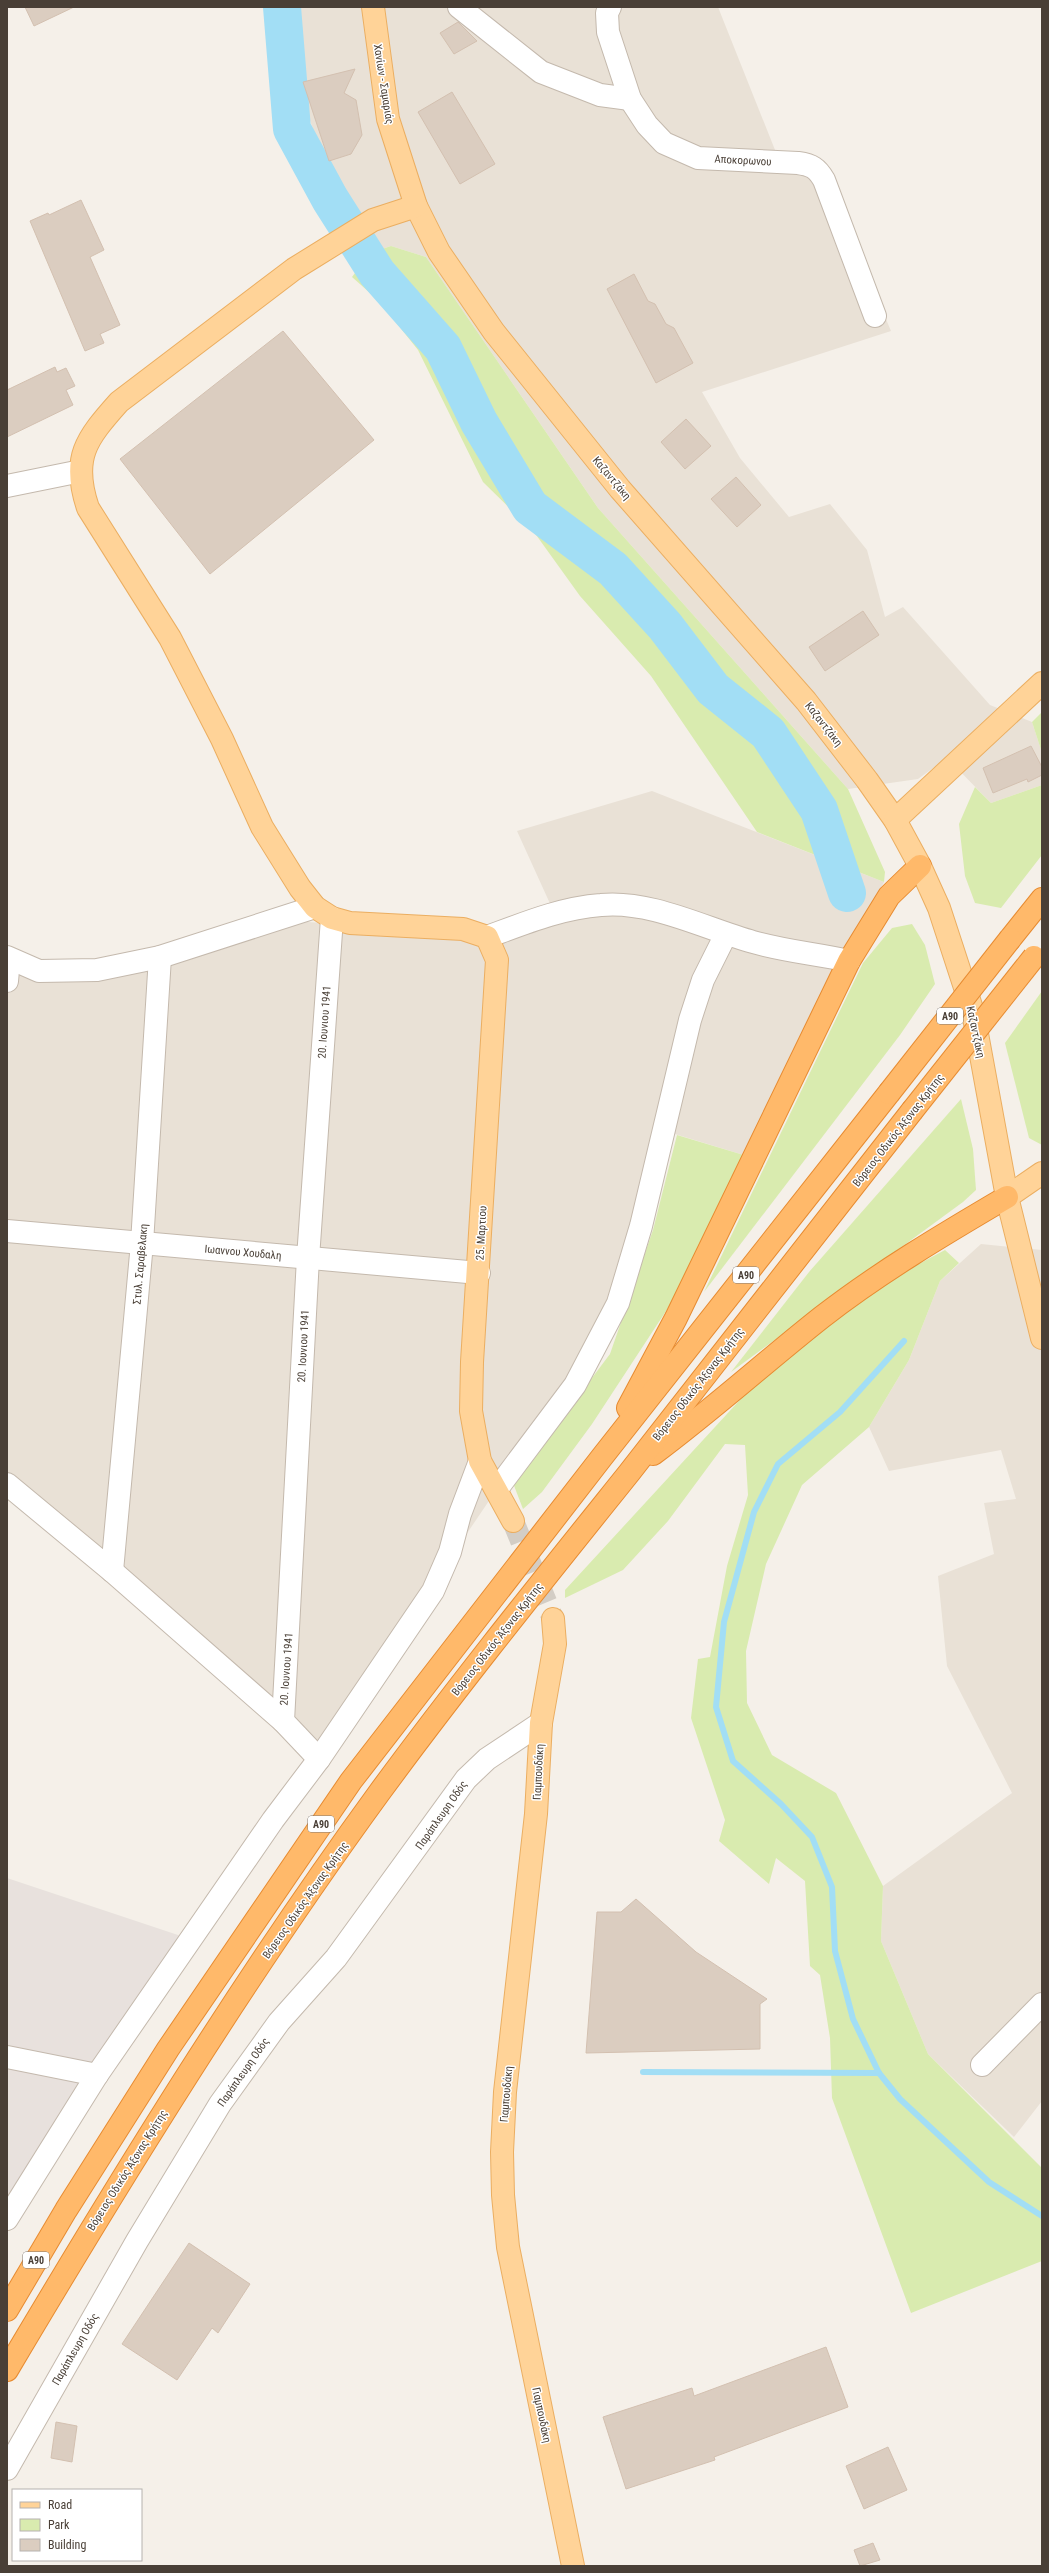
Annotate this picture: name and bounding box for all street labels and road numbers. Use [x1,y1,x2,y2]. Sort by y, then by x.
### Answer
street label: Χανίων - Σαμαριάς [371,43,396,125]
street label: Αποκορωνου [714,153,772,168]
street label: Καζαντζάκη [590,454,634,503]
street label: Καζαντζάκη [802,700,845,749]
street label: 20. Ιουνιου 1941 [315,985,334,1059]
street label: Καζαντζάκη [964,1005,987,1059]
road number: Α90 [937,1008,963,1024]
street label: Βόρειος Οδικός Άξονας Κρήτης [850,1071,947,1189]
street label: 25. Μαρτιου [474,1205,489,1261]
street label: Στυλ. Σαραβελακη [130,1223,151,1305]
street label: Ιωαννου Χουδαλη [204,1243,282,1262]
road number: Α90 [733,1267,759,1283]
street label: 20. Ιουνιου 1941 [295,1309,312,1383]
street label: Βόρειος Οδικός Άξονας Κρήτης [650,1325,747,1443]
street label: Βόρειος Οδικός Άξονας Κρήτης [449,1580,546,1698]
street label: 20. Ιουνιου 1941 [277,1632,296,1706]
street label: Γιαμπουδάκη [531,1744,546,1801]
street label: Παράπλευρη Οδός [413,1778,470,1852]
road number: Α90 [308,1816,334,1832]
street label: Βόρειος Οδικός Άξονας Κρήτης [260,1839,351,1961]
street label: Παράπλευρη Οδός [215,2035,272,2109]
street label: Γιαμπουδάκη [498,2065,515,2123]
street label: Βόρειος Οδικός Άξονας Κρήτης [85,2108,170,2233]
road number: Α90 [23,2252,49,2268]
street label: Παράπλευρη Οδός [50,2311,101,2388]
street label: Γιαμπουδάκη [529,2386,554,2444]

